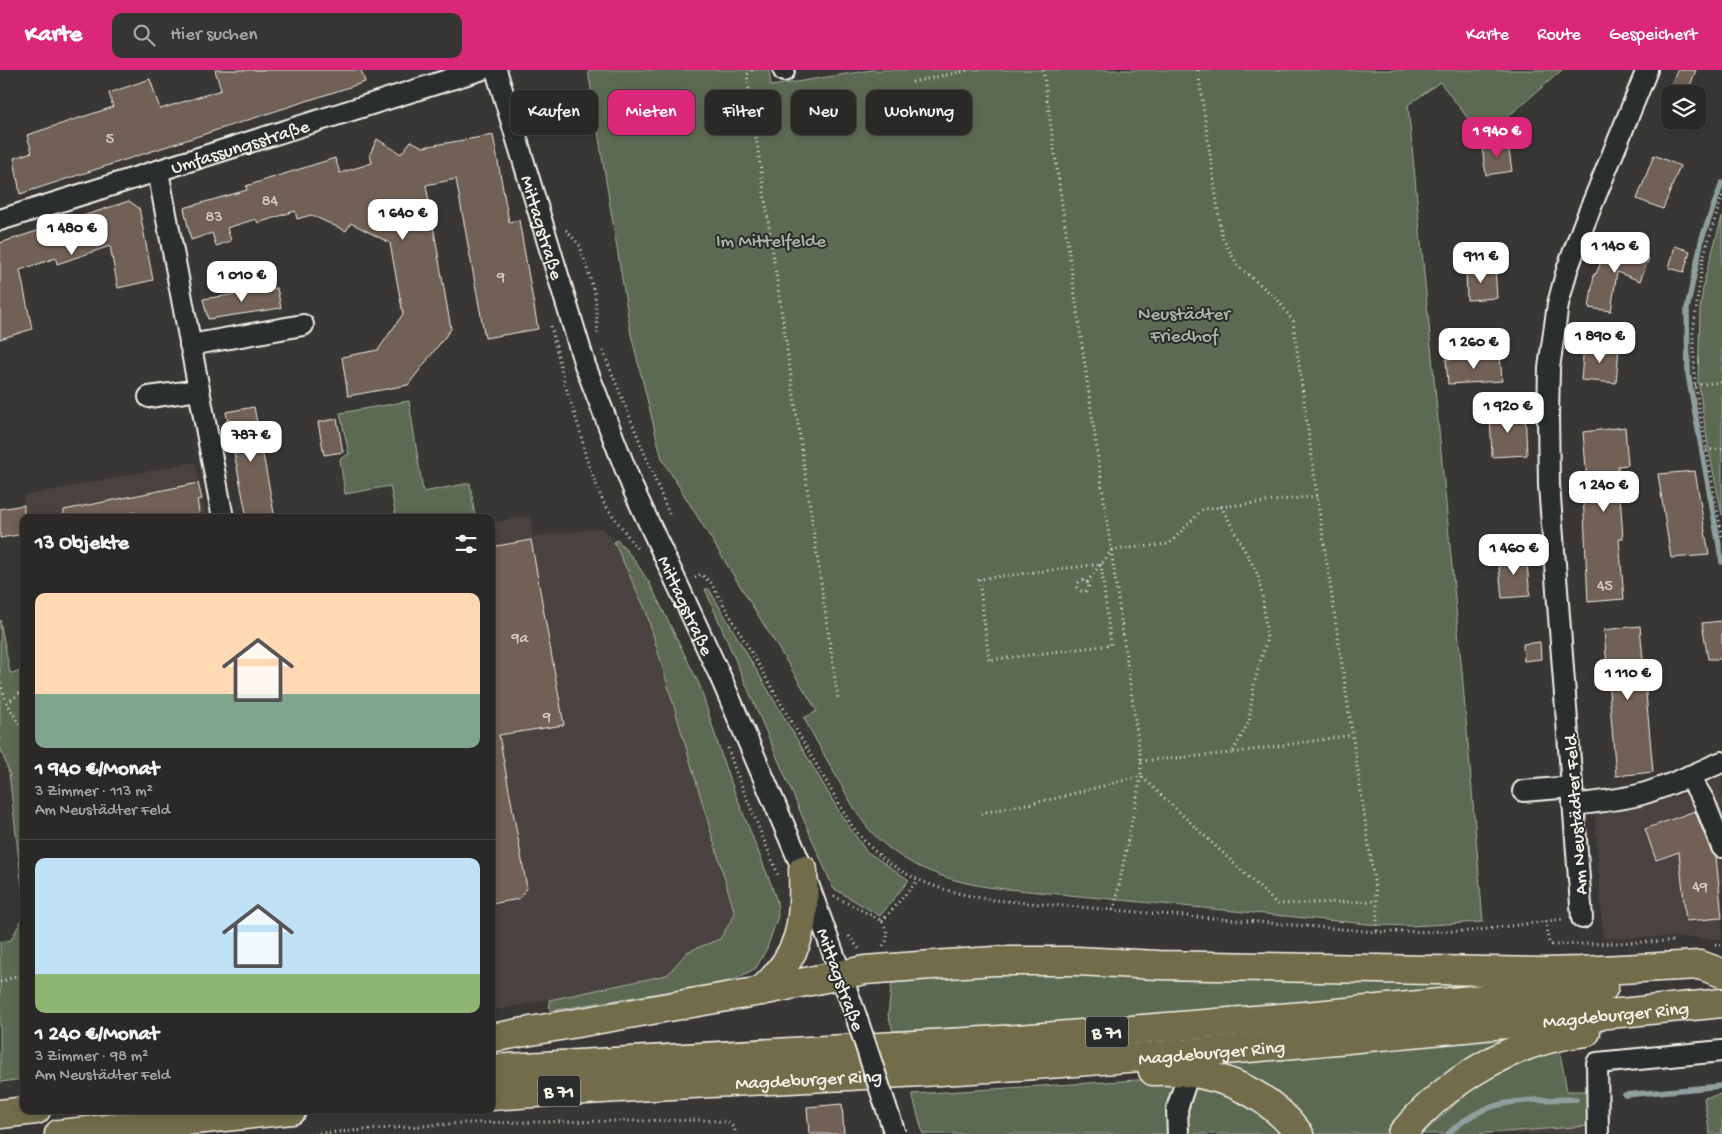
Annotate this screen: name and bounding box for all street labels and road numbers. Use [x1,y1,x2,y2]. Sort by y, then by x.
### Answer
street label: Umfassungsstraße [168,116,313,181]
street label: Mittagstraße [513,173,567,283]
street label: Mittagstraße [651,553,717,660]
street label: Am Neustädter Feld [1560,732,1595,896]
street label: Mittagstraße [810,926,868,1035]
street label: Magdeburger Ring [1542,998,1691,1035]
road number: B 71 [1086,1016,1128,1048]
street label: Magdeburger Ring [1138,1037,1286,1072]
street label: Magdeburger Ring [735,1066,883,1097]
road number: B 71 [538,1076,580,1106]

